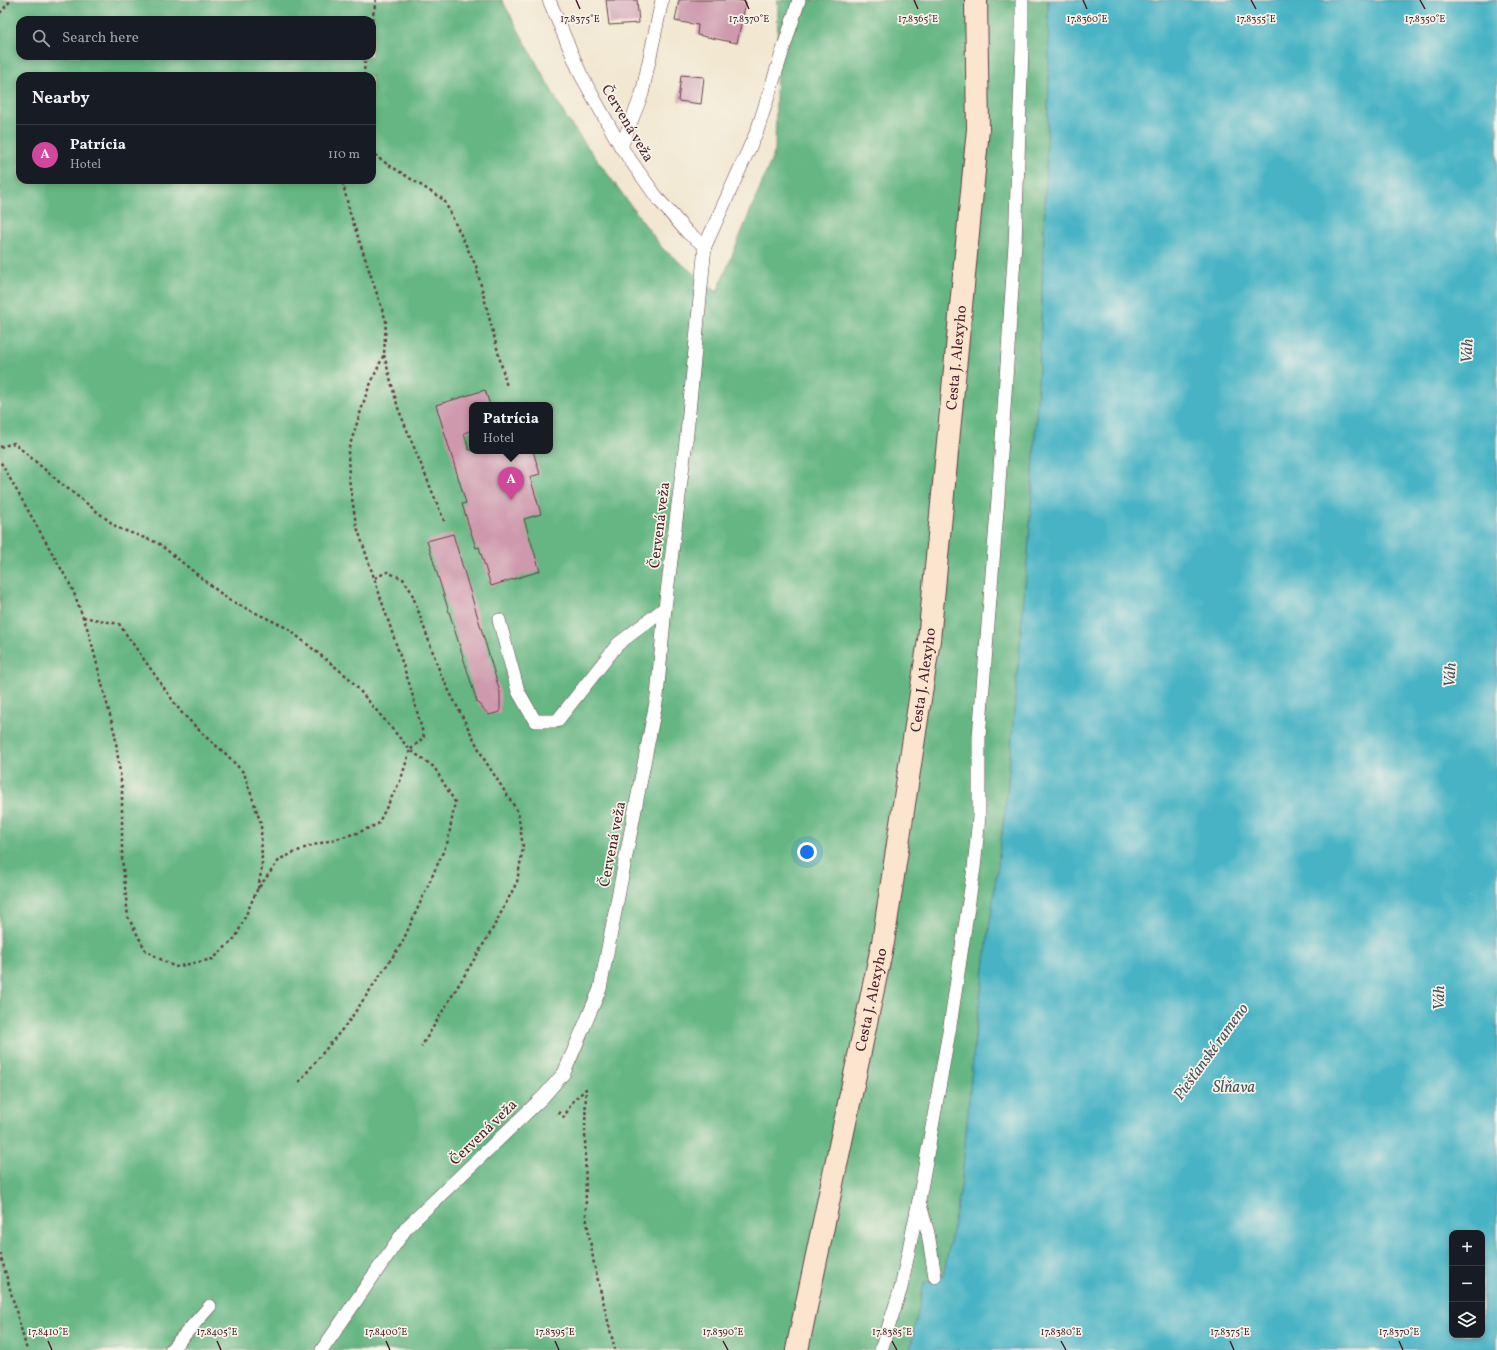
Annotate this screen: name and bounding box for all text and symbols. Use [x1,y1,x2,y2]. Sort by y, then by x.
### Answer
text: 17.8375°E [560,12,600,26]
text: 17.8370°E [729,12,769,26]
text: 17.8365°E [898,12,938,26]
text: 17.8360°E [1067,12,1107,26]
text: 17.8355°E [1236,12,1276,26]
text: 17.8350°E [1405,12,1445,26]
search box [16,16,376,60]
icon: search [30,27,52,49]
text: Search here [62,28,139,49]
street label: Červená veža [595,81,658,166]
text: Nearby [32,87,90,110]
text: Patrícia [70,135,126,156]
text: A [40,146,50,164]
text: 110 m [328,146,360,164]
text: Hotel [70,156,101,174]
street label: Cesta J. Alexyho [942,304,973,411]
water label: Váh [1456,338,1480,364]
popup [469,402,553,454]
text: Patrícia [483,409,539,430]
text: Hotel [483,430,514,448]
pin: A [498,467,524,500]
street label: Červená veža [645,481,676,570]
street label: Cesta J. Alexyho [906,627,942,734]
water label: Váh [1439,662,1463,688]
street label: Červená veža [595,800,632,889]
your location [797,842,817,862]
street label: Cesta J. Alexyho [851,946,893,1054]
water label: Váh [1429,985,1451,1011]
water label: Piešťanské rameno [1169,999,1255,1105]
water label: Sĺňava [1213,1076,1255,1099]
street label: Červená veža [445,1095,523,1171]
map controls [1449,1230,1485,1338]
button: + [1449,1230,1485,1266]
button: − [1449,1266,1485,1302]
button: layers [1449,1302,1485,1338]
text: 17.8410°E [28,1325,68,1339]
text: 17.8405°E [196,1325,238,1339]
text: 17.8400°E [365,1325,407,1339]
text: 17.8395°E [535,1325,575,1339]
text: 17.8390°E [702,1325,744,1339]
text: 17.8385°E [872,1325,912,1339]
text: 17.8380°E [1041,1325,1081,1339]
text: 17.8375°E [1210,1325,1250,1339]
text: 17.8370°E [1379,1325,1419,1339]

